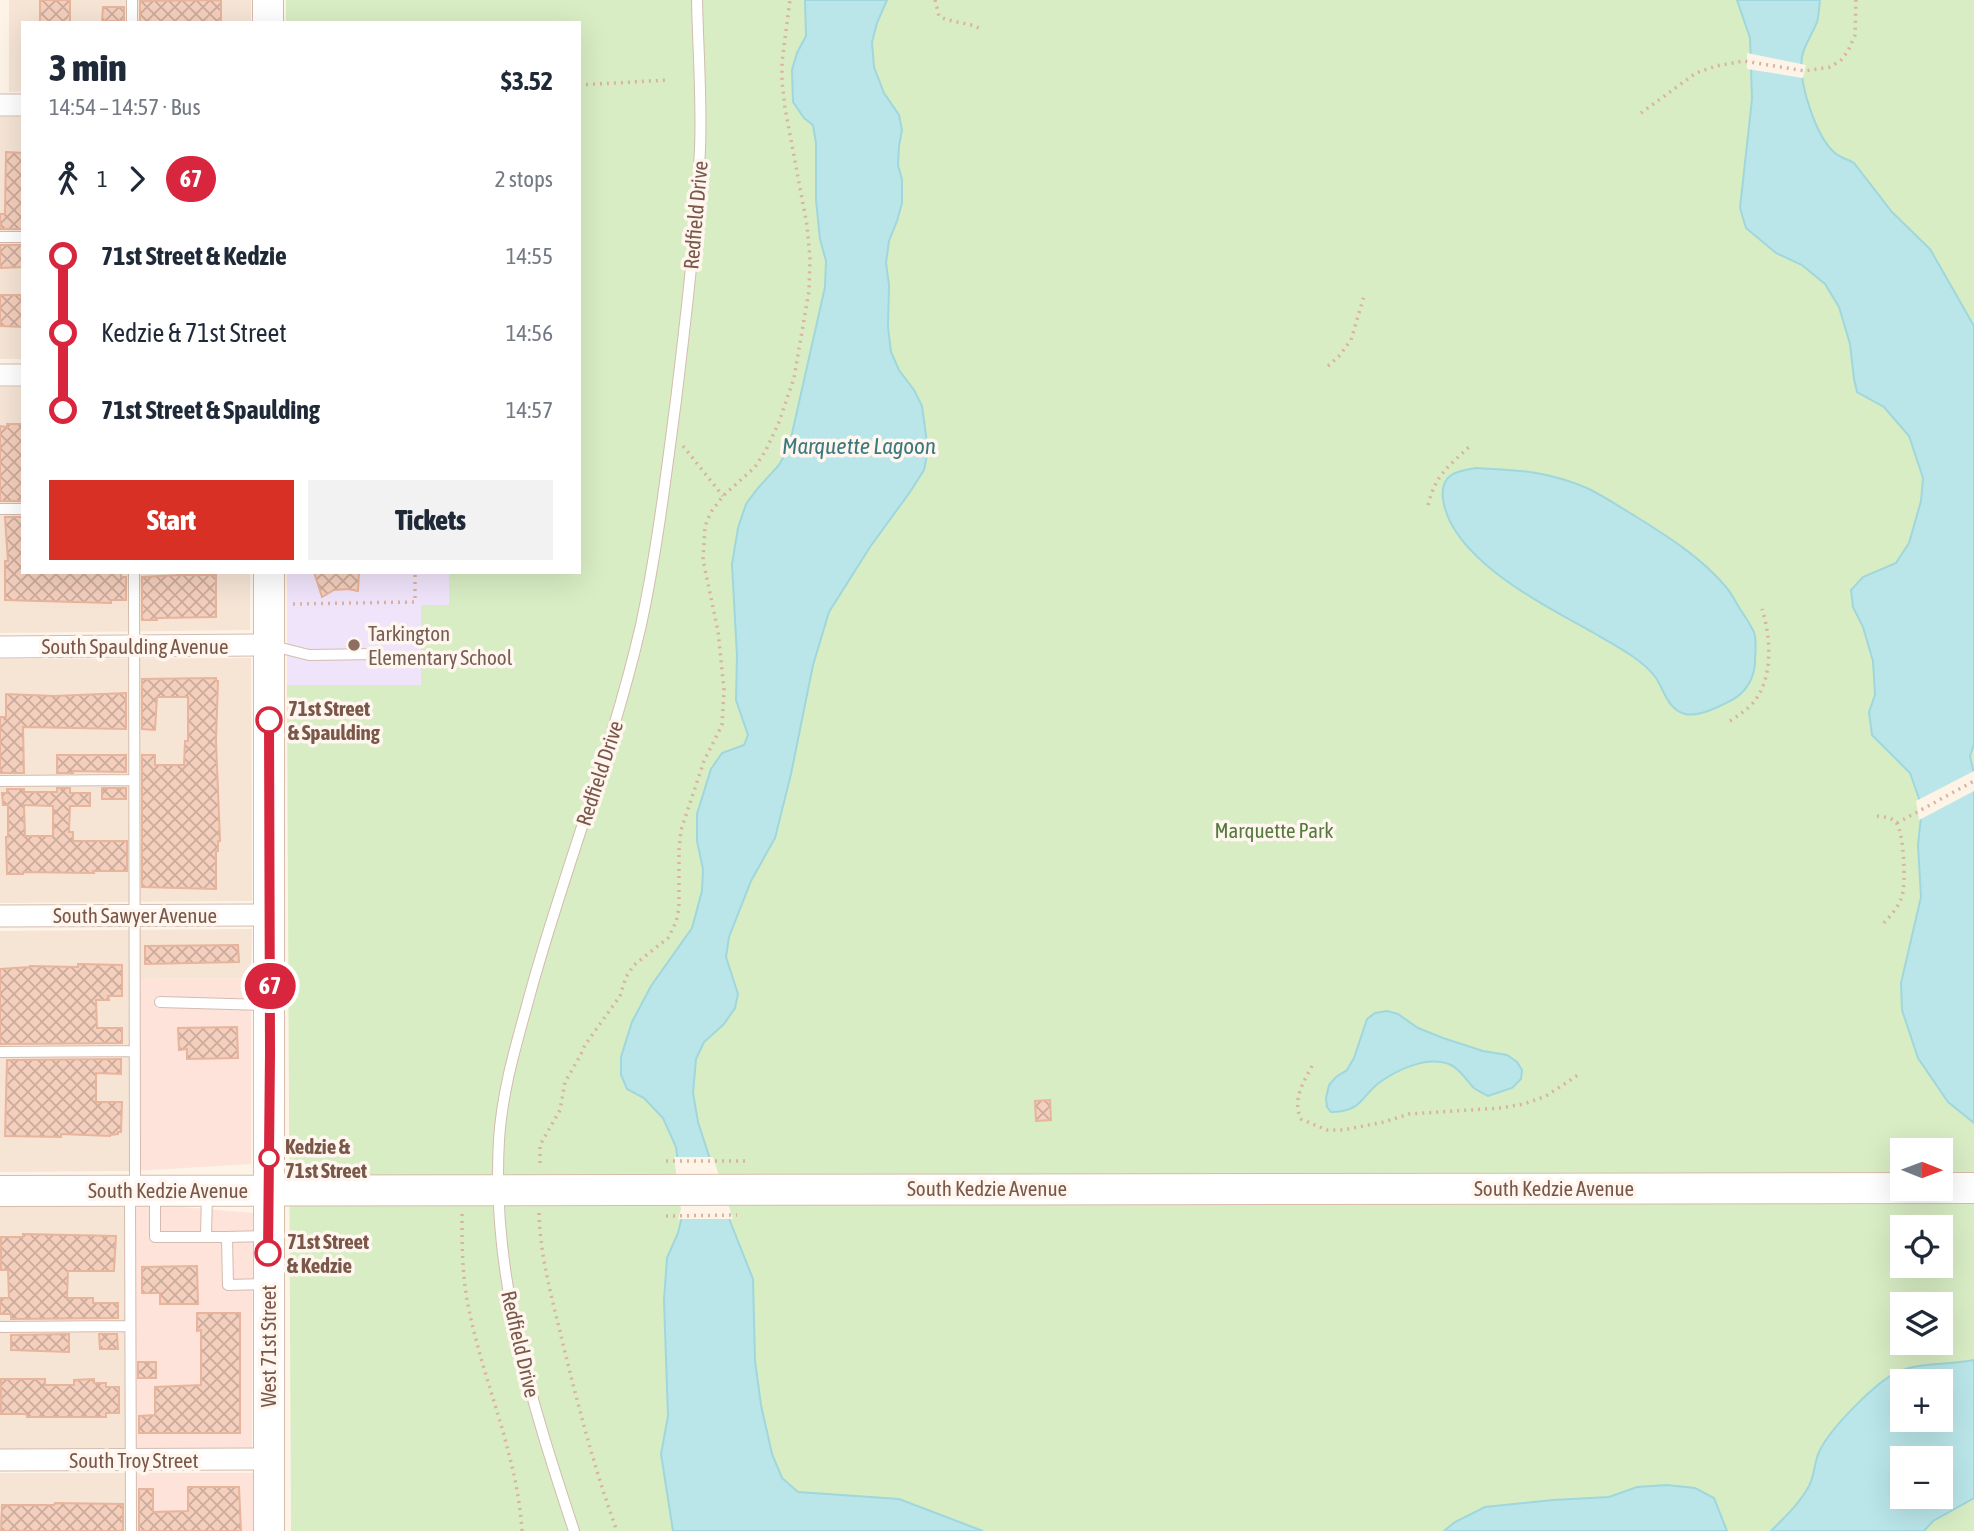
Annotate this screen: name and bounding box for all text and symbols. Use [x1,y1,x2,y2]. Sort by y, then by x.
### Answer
text: 3 min [49,46,127,89]
text: $3.52 [501,66,553,96]
text: 14:54 – 14:57 · Bus [49,94,201,120]
icon: walk [49,160,87,198]
icon: forward [118,160,156,198]
street label: Redfield Drive [678,160,712,270]
text: 67 [180,165,202,192]
text: 1 [97,166,108,192]
text: 2 stops [495,166,553,192]
text: 71st Street & Kedzie [101,241,287,271]
text: 14:55 [506,243,553,269]
text: Kedzie & 71st Street [101,318,287,348]
text: 14:56 [506,320,553,346]
text: 71st Street & Spaulding [101,395,320,425]
text: 14:57 [506,397,553,423]
water label: Marquette Lagoon [782,433,936,459]
button: Start [49,480,294,560]
button: Tickets [308,480,553,560]
place label: Tarkington Elementary School [368,621,513,669]
street label: South Spaulding Avenue [42,634,228,658]
marker: Tarkington Elementary School [346,637,362,653]
place label: 71st Street & Spaulding [288,696,381,744]
marker: 71st Street & Spaulding [256,707,282,733]
street label: Redfield Drive [571,717,627,829]
park label: Marquette Park [1214,818,1334,842]
street label: South Sawyer Avenue [53,903,217,927]
line badge: 67 [238,963,302,1009]
text: 67 [259,972,281,999]
place label: Kedzie & 71st Street [285,1134,367,1182]
north arrow [1890,1138,1953,1200]
map controls [1890,1138,1953,1509]
marker: Kedzie & 71st Street [259,1148,279,1168]
street label: South Kedzie Avenue [907,1176,1067,1200]
street label: South Kedzie Avenue [1474,1176,1634,1200]
street label: South Kedzie Avenue [88,1178,248,1202]
button: locate [1890,1215,1953,1278]
place label: 71st Street & Kedzie [287,1229,369,1277]
marker: 71st Street & Kedzie [255,1240,281,1266]
street label: West 71st Street [256,1285,280,1407]
street label: Redfield Drive [497,1288,545,1400]
button: layers [1890,1292,1953,1355]
button: + [1890,1369,1953,1432]
button: − [1890,1446,1953,1509]
street label: South Troy Street [69,1448,199,1472]

